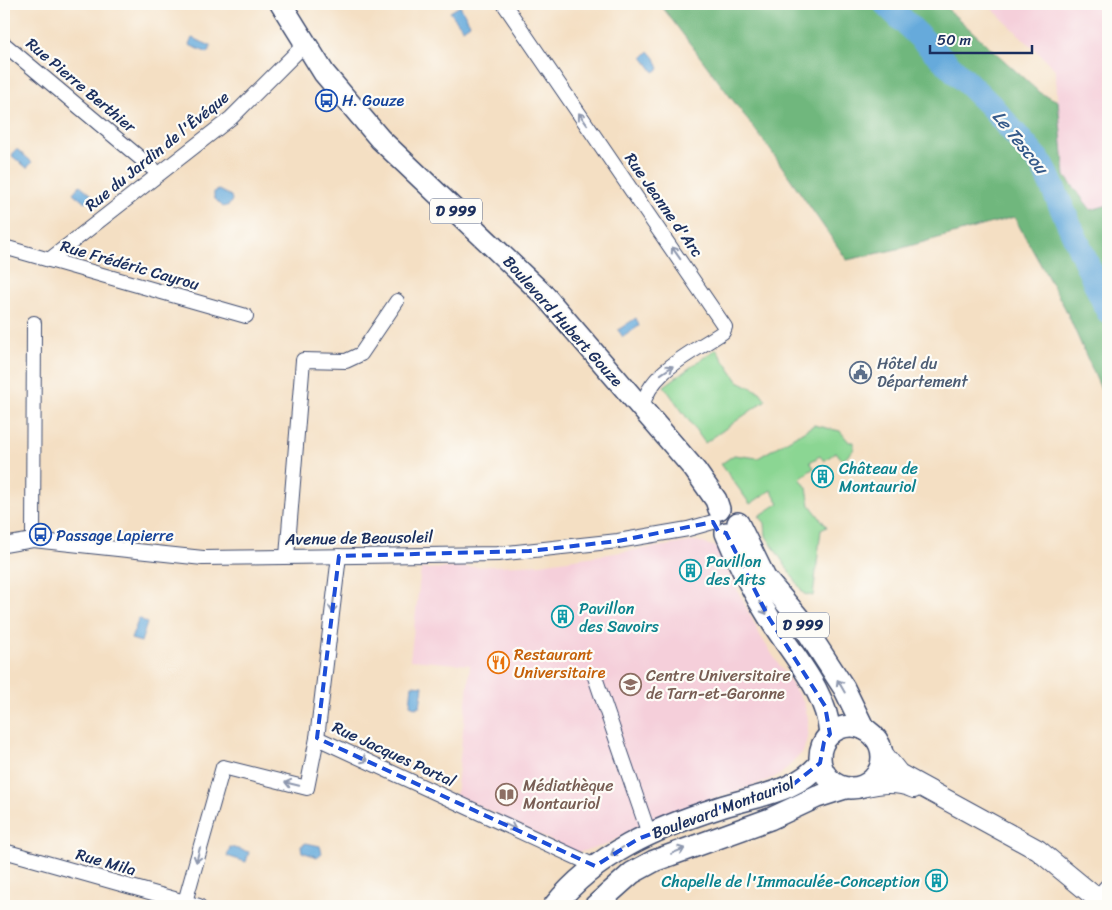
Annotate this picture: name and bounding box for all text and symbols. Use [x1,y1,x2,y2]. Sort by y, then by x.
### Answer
scale bar [930,22,1032,54]
text: 50 m [937,27,972,53]
street label: Rue Pierre Berthier [19,30,144,141]
street label: Rue du Jardin de l'Êvéque [78,83,236,219]
place label: H. Gouze [342,86,405,115]
bus stop icon: H. Gouze [314,88,338,112]
water label: Le Tescou [984,103,1058,183]
one-way arrow [578,112,588,126]
street label: Rue Jeanne d'Arc [617,146,711,264]
road number: D 999 [430,198,482,224]
street label: Rue Frédéric Cayrou [57,231,203,299]
one-way arrow [671,246,681,260]
street label: Boulevard Hubert Gouze [495,248,631,394]
place label: Hôtel du Département [877,349,968,396]
public building icon: Hôtel du Département [849,360,873,384]
one-way arrow [660,365,674,375]
place label: Château de Montauriol [839,454,918,501]
building icon: Château de Montauriol [811,465,835,489]
place label: Passage Lapierre [56,521,174,550]
street label: Avenue de Beausoleil [284,522,434,554]
bus stop icon: Passage Lapierre [28,523,52,547]
place label: Pavillon des Arts [706,547,766,594]
building icon: Pavillon des Arts [678,558,702,582]
place label: Pavillon des Savoirs [579,594,660,641]
one-way arrow [328,597,338,613]
one-way arrow [759,600,769,614]
building icon: Pavillon des Savoirs [551,605,575,629]
road number: D 999 [777,612,829,638]
place label: Restaurant Universitaire [514,640,606,687]
restaurant icon: Restaurant Universitaire [486,651,510,675]
place label: Centre Universitaire de Tarn-et-Garonne [646,661,791,708]
school or university icon: Centre Universitaire de Tarn-et-Garonne [618,672,642,696]
one-way arrow [836,679,846,693]
street label: Rue Jacques Portal [327,713,461,795]
one-way arrow [353,754,368,764]
street label: Boulevard Montauriol [648,769,799,847]
place label: Médiathèque Montauriol [523,771,613,818]
one-way arrow [284,779,300,788]
library icon: Médiathèque Montauriol [495,782,519,806]
one-way arrow [501,822,516,832]
street label: Rue Mila [73,840,139,884]
one-way arrow [671,845,686,854]
one-way arrow [193,846,203,862]
one-way arrow [611,846,625,856]
place label: Chapelle de l'Immaculée-Conception [662,867,920,896]
building icon: Chapelle de l'Immaculée-Conception [924,869,948,893]

